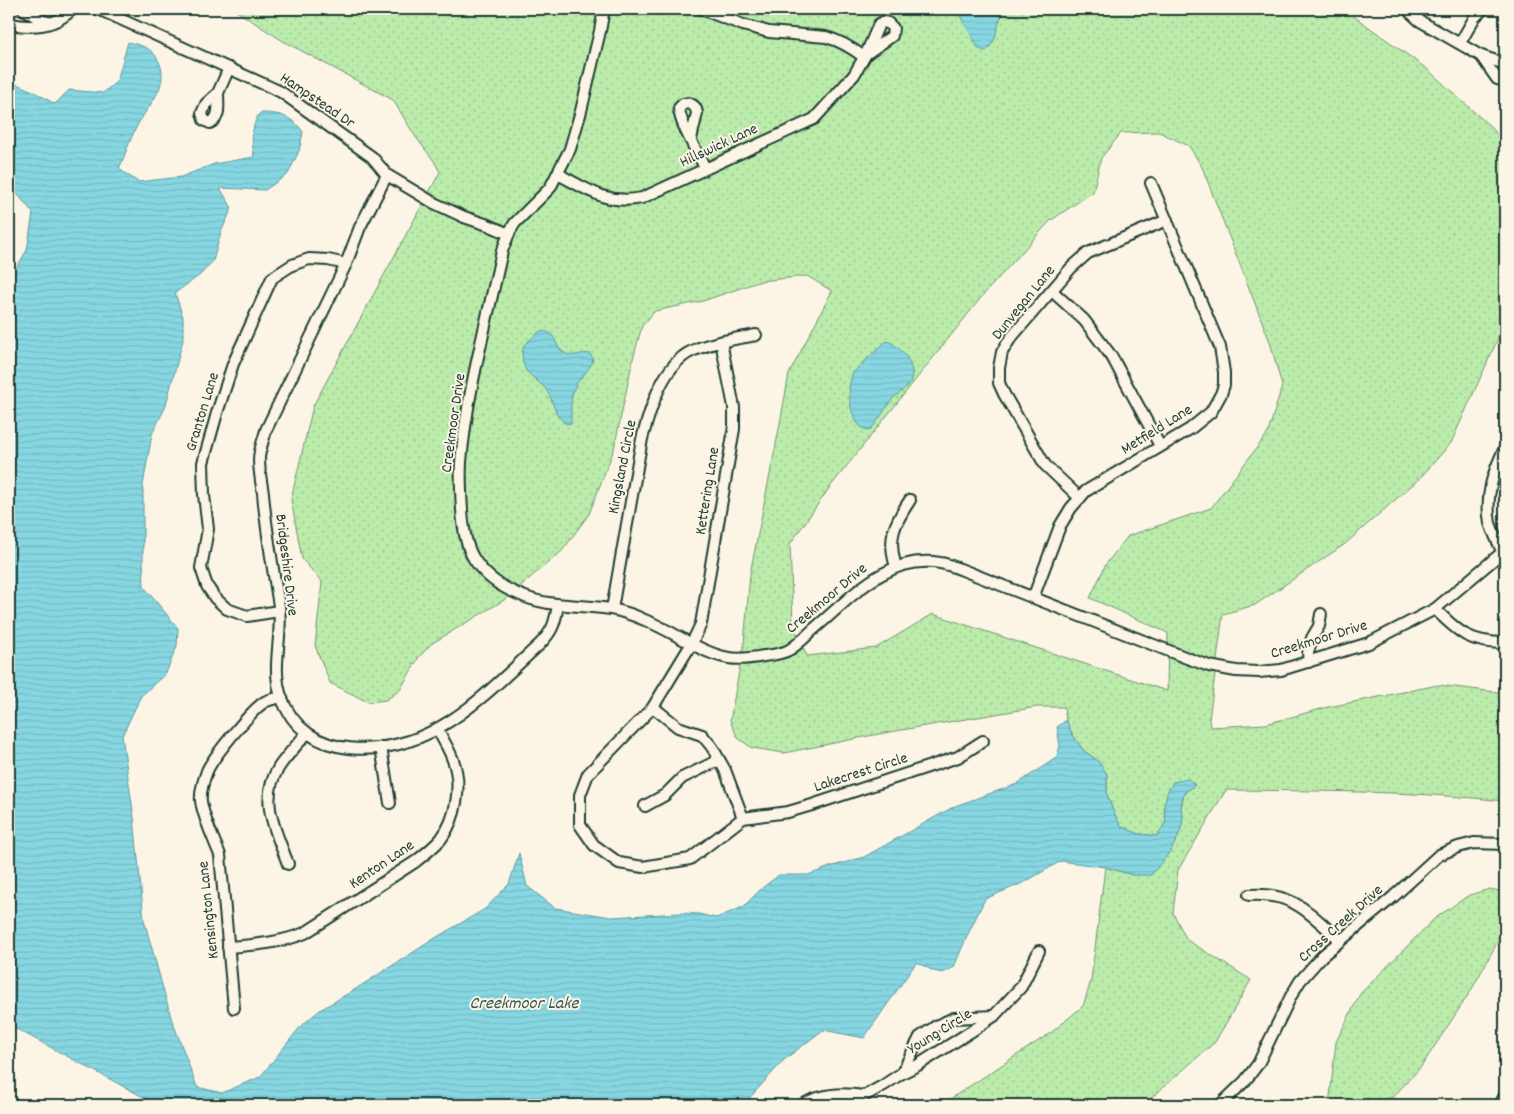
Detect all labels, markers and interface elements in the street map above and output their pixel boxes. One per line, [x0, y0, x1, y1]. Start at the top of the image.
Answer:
street label: Hampstead Dr [275, 67, 359, 135]
street label: Hillswick Lane [676, 118, 762, 174]
street label: Dunvegan Lane [987, 261, 1061, 345]
street label: Granton Lane [180, 370, 226, 454]
street label: Creekmoor Drive [436, 372, 472, 474]
street label: Metfield Lane [1117, 399, 1197, 461]
street label: Kingsland Circle [603, 418, 643, 516]
street label: Kettering Lane [690, 445, 726, 537]
street label: Bridgeshire Drive [268, 513, 304, 617]
street label: Creekmoor Drive [781, 558, 873, 640]
street label: Creekmoor Drive [1268, 614, 1370, 666]
street label: Lakecrest Circle [811, 747, 911, 799]
street label: Kenton Lane [345, 835, 419, 895]
street label: Kensington Lane [192, 860, 226, 960]
street label: Cross Creek Drive [1294, 880, 1388, 968]
water label: Creekmoor Lake [469, 992, 580, 1017]
street label: Young Circle [903, 1003, 977, 1061]

